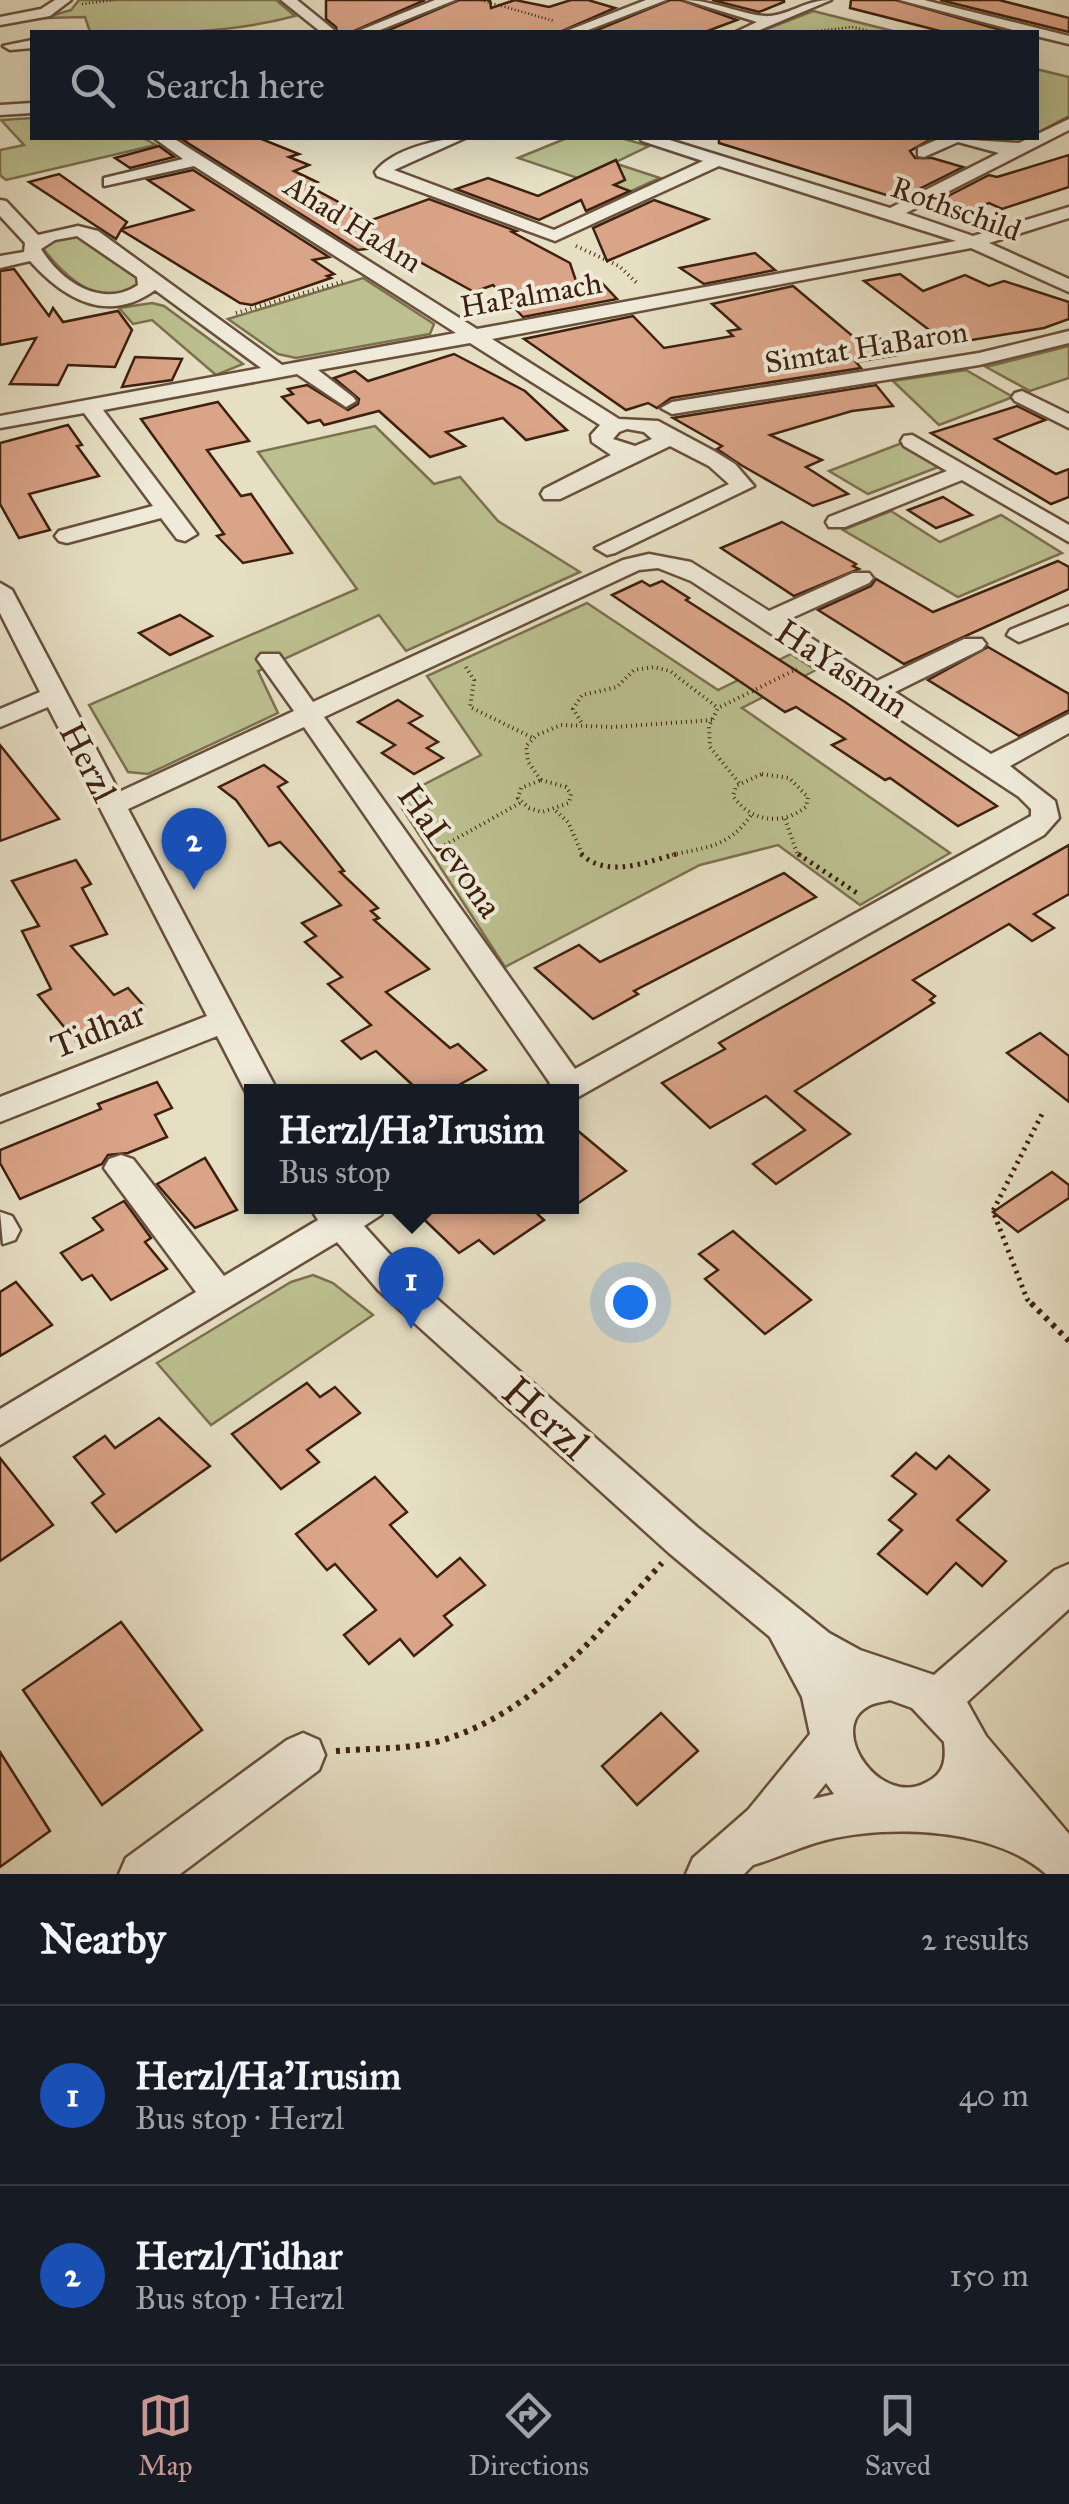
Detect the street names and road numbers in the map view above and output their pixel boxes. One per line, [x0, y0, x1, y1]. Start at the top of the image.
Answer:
street label: Ahad HaAm [276, 167, 428, 280]
street label: Rothschild [886, 169, 1026, 249]
street label: HaPalmach [457, 265, 605, 325]
street label: Simtat HaBaron [762, 313, 970, 381]
street label: HaYasmin [767, 610, 917, 728]
street label: Herzl [50, 715, 126, 809]
street label: HaLevona [388, 776, 512, 926]
street label: Tidhar [44, 991, 152, 1068]
street label: Herzl [491, 1365, 601, 1471]

